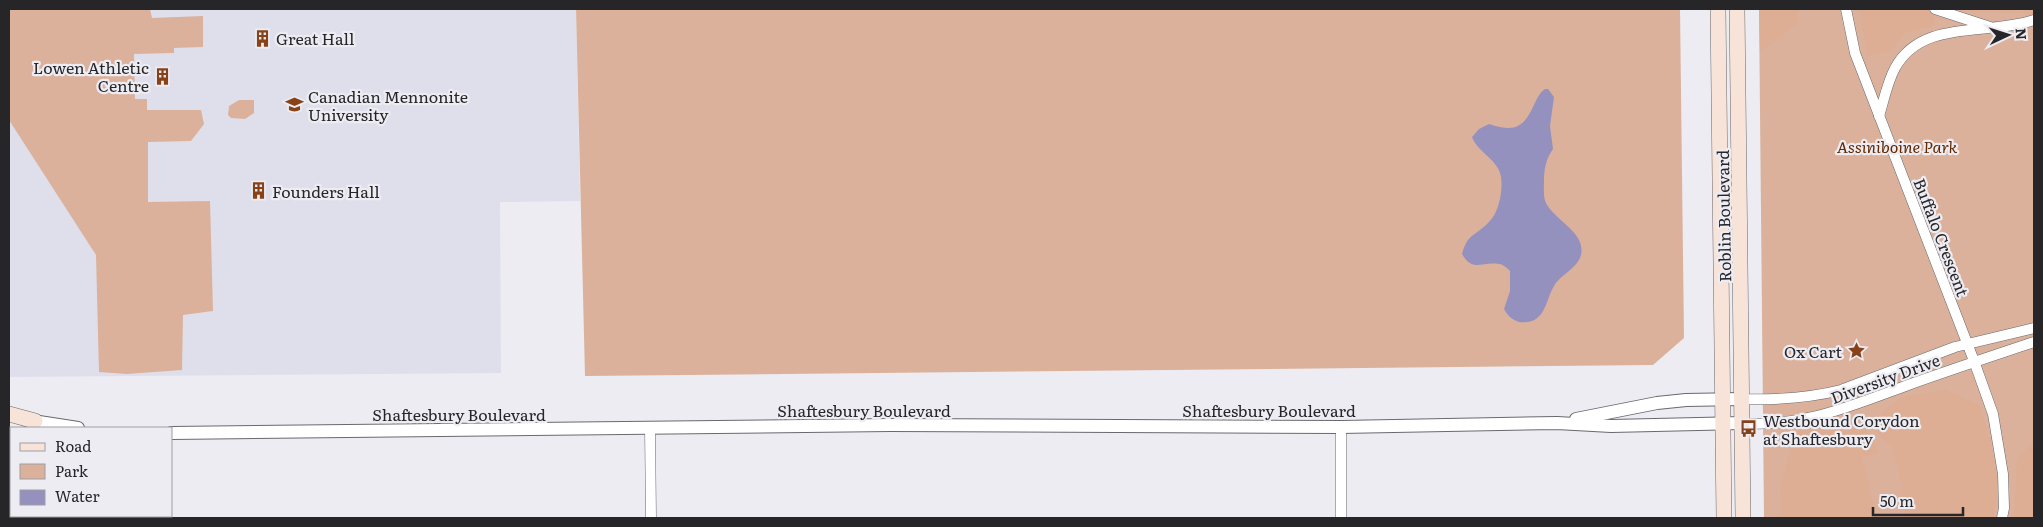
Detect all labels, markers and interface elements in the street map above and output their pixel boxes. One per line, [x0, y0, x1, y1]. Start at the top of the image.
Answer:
north arrow [1983, 10, 2033, 60]
place label: Great Hall [276, 26, 354, 50]
text: N [2012, 27, 2032, 41]
building icon: Great Hall [252, 28, 272, 48]
place label: Lowen Athletic Centre [33, 55, 149, 97]
building icon: Lowen Athletic Centre [153, 66, 173, 86]
place label: Canadian Mennonite University [308, 84, 468, 126]
school or university icon: Canadian Mennonite University [284, 95, 304, 115]
park label: Assiniboine Park [1837, 134, 1957, 158]
street label: Roblin Boulevard [1710, 150, 1736, 282]
street label: Buffalo Crescent [1908, 174, 1976, 300]
place label: Founders Hall [272, 179, 380, 203]
building icon: Founders Hall [248, 181, 268, 201]
place label: Ox Cart [1784, 339, 1843, 363]
place icon: Ox Cart [1846, 341, 1866, 361]
street label: Diversity Drive [1827, 347, 1943, 409]
street label: Shaftesbury Boulevard [777, 398, 951, 422]
street label: Shaftesbury Boulevard [1182, 398, 1356, 422]
street label: Shaftesbury Boulevard [372, 402, 546, 426]
place label: Westbound Corydon at Shaftesbury [1763, 408, 1920, 450]
bus stop icon: Westbound Corydon at Shaftesbury [1739, 419, 1759, 439]
legend [10, 427, 172, 517]
text: Road [55, 434, 91, 457]
text: Park [55, 459, 89, 482]
text: Water [55, 484, 100, 507]
scale bar [1873, 484, 1963, 516]
text: 50 m [1880, 489, 1914, 512]

